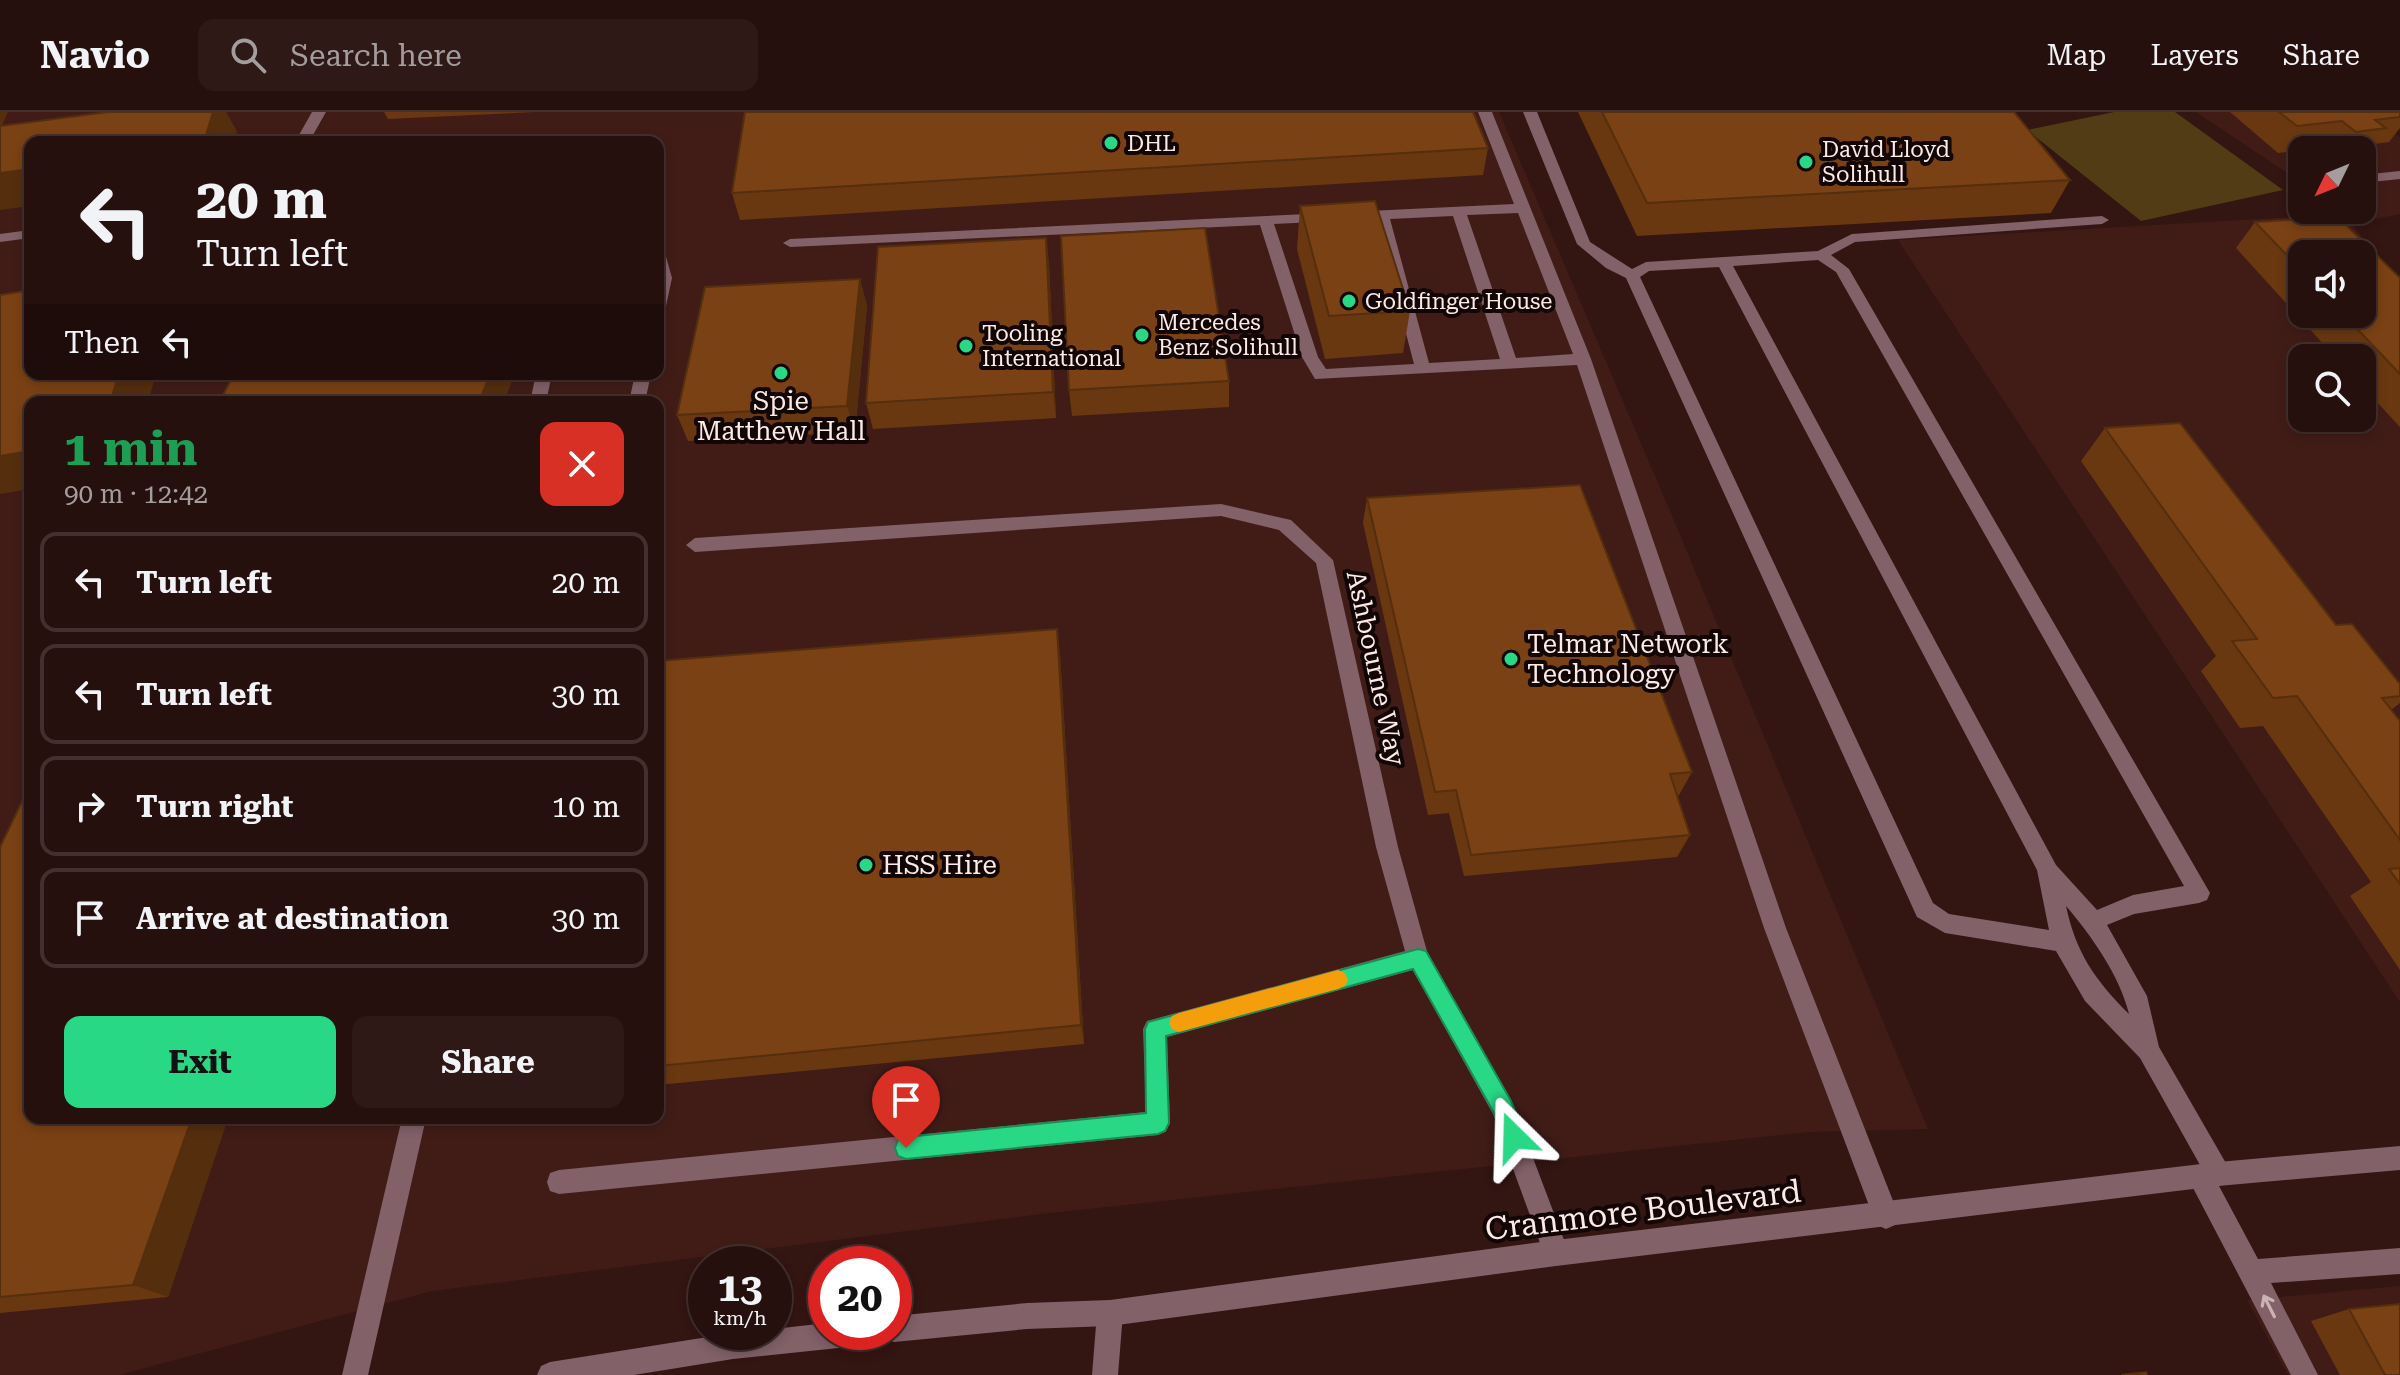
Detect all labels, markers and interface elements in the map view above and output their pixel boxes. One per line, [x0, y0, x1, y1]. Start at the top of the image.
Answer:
search box [198, 19, 758, 91]
text: Navio [40, 33, 150, 77]
icon: search [226, 33, 270, 77]
text: Search here [290, 38, 462, 73]
text: Map [2047, 39, 2106, 72]
text: Layers [2150, 39, 2239, 72]
text: Share [2283, 39, 2360, 72]
place label: DHL [1127, 131, 1176, 156]
marker: DHL [1102, 134, 1120, 152]
north arrow [2288, 136, 2376, 224]
map controls [2288, 136, 2376, 432]
place label: David Lloyd Solihull [1822, 137, 1950, 187]
marker: David Lloyd Solihull [1797, 153, 1815, 171]
text: 20 m [196, 166, 327, 232]
icon: left [64, 168, 168, 272]
text: Turn left [196, 233, 348, 275]
button: sound [2288, 240, 2376, 328]
place label: Goldfinger House [1365, 289, 1552, 314]
marker: Goldfinger House [1340, 292, 1358, 310]
place label: Mercedes Benz Solihull [1158, 310, 1298, 360]
icon: left [155, 320, 199, 364]
place label: Tooling International [982, 321, 1121, 371]
text: Then [64, 325, 139, 360]
marker: Mercedes Benz Solihull [1133, 326, 1151, 344]
marker: Tooling International [957, 337, 975, 355]
button: search [2288, 344, 2376, 432]
marker: Spie Matthew Hall [772, 364, 790, 382]
place label: Spie Matthew Hall [697, 386, 865, 446]
text: 1 min [64, 421, 197, 477]
button: close [540, 422, 624, 506]
text: 90 m · 12:42 [64, 479, 208, 509]
icon: left [68, 560, 112, 604]
text: Turn left [136, 565, 272, 600]
text: 20 m [551, 565, 620, 600]
street label: Ashbourne Way [1341, 568, 1411, 769]
place label: Telmar Network Technology [1527, 629, 1729, 689]
marker: Telmar Network Technology [1502, 650, 1520, 668]
icon: left [68, 672, 112, 716]
text: Turn left [136, 677, 272, 712]
text: 30 m [551, 677, 620, 712]
icon: right [68, 784, 112, 828]
text: Turn right [136, 789, 293, 824]
text: 10 m [551, 789, 620, 824]
place label: HSS Hire [882, 850, 997, 880]
marker: HSS Hire [857, 856, 875, 874]
icon: arrive [68, 896, 112, 940]
text: Arrive at destination [136, 901, 449, 936]
text: 30 m [551, 901, 620, 936]
button: Exit [64, 1016, 336, 1108]
button: Share [352, 1016, 624, 1108]
pin [872, 1066, 940, 1148]
icon: arrive [884, 1078, 928, 1122]
position arrow [1472, 1095, 1556, 1179]
street label: Cranmore Boulevard [1483, 1172, 1803, 1248]
speed limit sign: 20 [808, 1246, 912, 1350]
text: 13 [718, 1264, 762, 1311]
one-way arrow [2260, 1294, 2276, 1318]
text: km/h [713, 1306, 767, 1330]

